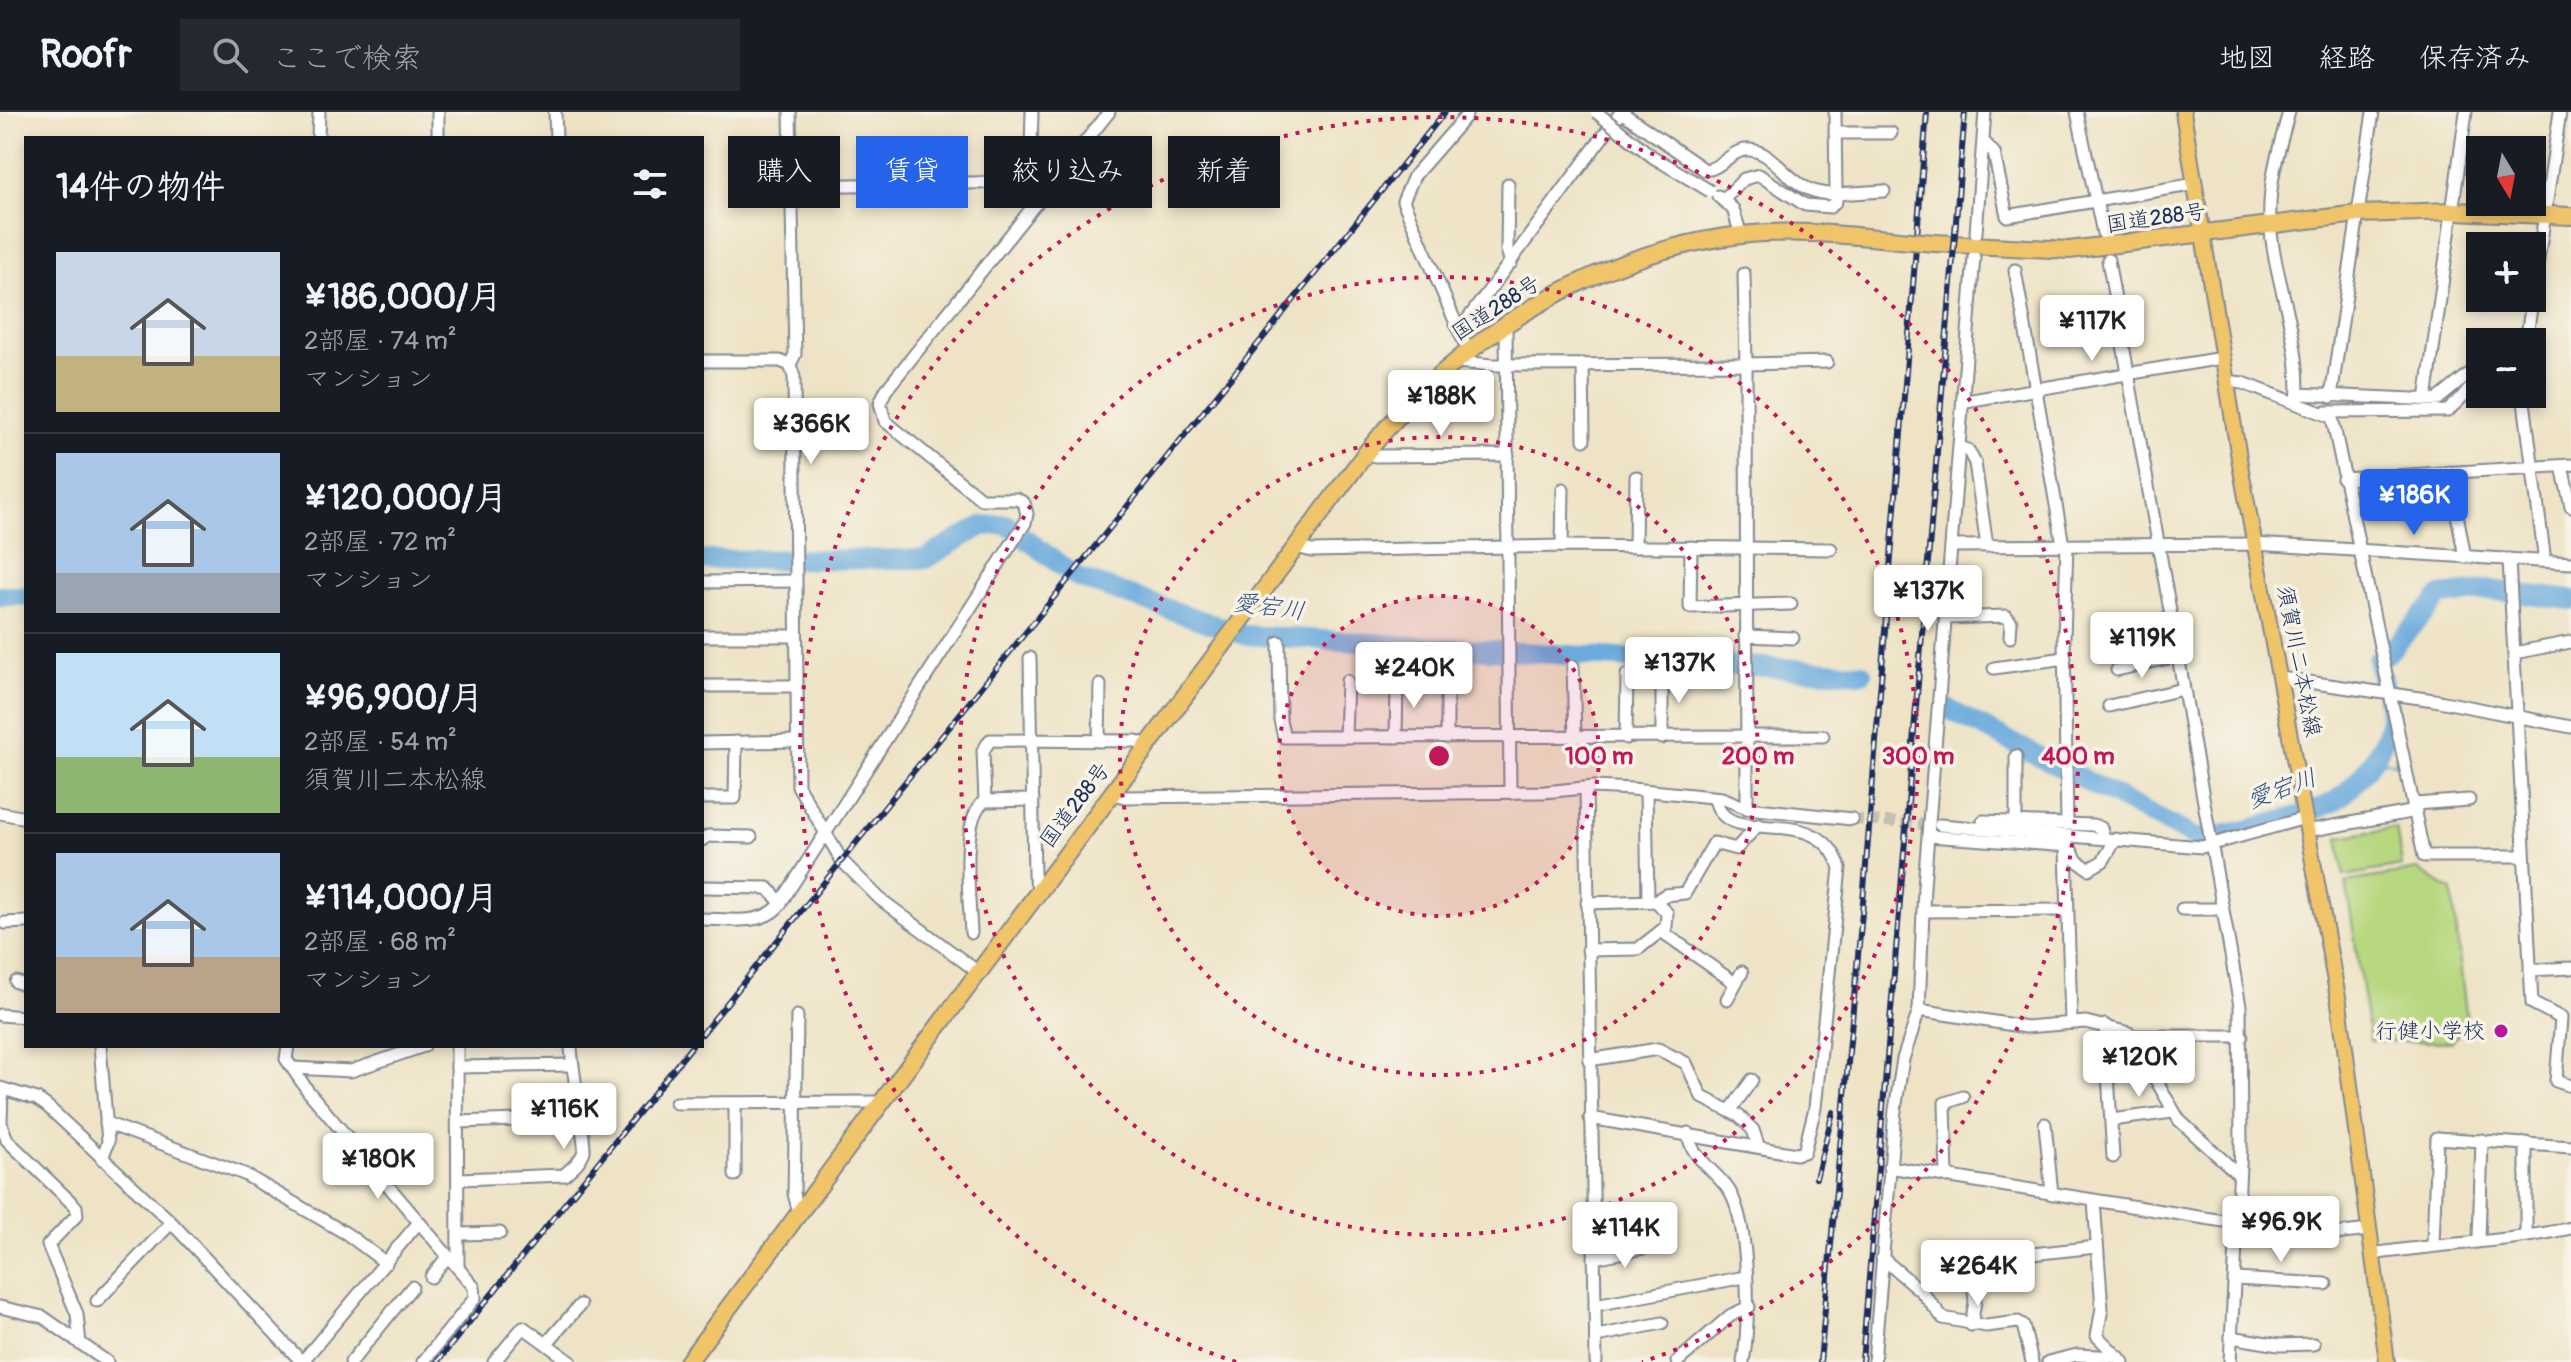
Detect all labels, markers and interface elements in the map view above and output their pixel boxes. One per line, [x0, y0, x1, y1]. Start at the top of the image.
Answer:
search box [180, 19, 740, 91]
text: Roofr [40, 31, 132, 79]
icon: search [208, 33, 252, 77]
text: ここで検索 [272, 40, 422, 77]
text: 地図 [2219, 41, 2275, 76]
text: 経路 [2319, 41, 2375, 76]
text: 保存済み [2419, 41, 2531, 76]
chip: 購入 [728, 136, 840, 208]
chip: 賃貸 [856, 136, 968, 208]
chip: 絞り込み [984, 136, 1152, 208]
chip: 新着 [1168, 136, 1280, 208]
north arrow [2466, 136, 2546, 216]
map controls [2466, 136, 2546, 408]
icon: filters [628, 162, 672, 206]
text: 14件の物件 [56, 166, 225, 209]
street label: 国道288号 [2104, 197, 2208, 239]
button: + [2466, 232, 2546, 312]
street label: 国道288号 [1446, 269, 1546, 347]
text: ¥186,000/月 [304, 276, 502, 319]
icon: home [120, 284, 216, 380]
pin: ¥117K [2036, 295, 2148, 363]
text: ¥117K [2058, 305, 2126, 337]
text: 2部屋 · 74 m² [304, 325, 457, 357]
button: − [2466, 328, 2546, 408]
text: マンション [304, 363, 433, 395]
pin: ¥188K [1385, 370, 1497, 438]
text: ¥188K [1406, 380, 1476, 412]
pin: ¥366K [755, 398, 867, 466]
text: ¥366K [772, 408, 850, 440]
pin: ¥186K [2358, 469, 2470, 537]
text: ¥120,000/月 [304, 477, 508, 520]
text: ¥186K [2378, 479, 2450, 511]
icon: home [120, 485, 216, 581]
text: 2部屋 · 72 m² [304, 526, 456, 558]
text: マンション [304, 564, 433, 596]
pin: ¥137K [1872, 565, 1984, 633]
text: ¥137K [1892, 575, 1964, 607]
street label: 須賀川二本松線 [2271, 583, 2327, 739]
water label: 愛宕川 [1231, 588, 1307, 626]
pin: ¥119K [2086, 612, 2198, 680]
text: ¥119K [2108, 622, 2176, 654]
pin: ¥137K [1623, 637, 1735, 705]
pin: ¥240K [1358, 642, 1470, 710]
text: ¥137K [1643, 647, 1715, 679]
text: ¥240K [1373, 652, 1455, 684]
text: ¥96,900/月 [304, 677, 484, 720]
icon: home [120, 685, 216, 781]
text: 2部屋 · 54 m² [304, 726, 457, 758]
centre of rings [1425, 742, 1453, 770]
text: 100 m [1565, 742, 1633, 771]
text: 200 m [1722, 742, 1794, 771]
text: 300 m [1882, 742, 1954, 771]
text: 400 m [2041, 742, 2115, 771]
street label: 国道288号 [1034, 756, 1116, 854]
water label: 愛宕川 [2243, 763, 2321, 815]
text: 須賀川二本松線 [304, 764, 486, 796]
text: ¥114,000/月 [304, 877, 498, 920]
icon: home [120, 885, 216, 981]
text: 2部屋 · 68 m² [304, 926, 456, 958]
text: マンション [304, 964, 433, 996]
place label: 行健小学校 [2375, 1017, 2485, 1045]
marker: 行健小学校 [2492, 1022, 2510, 1040]
pin: ¥120K [2083, 1031, 2195, 1099]
text: ¥120K [2101, 1041, 2177, 1073]
pin: ¥116K [508, 1083, 620, 1151]
text: ¥116K [529, 1093, 599, 1125]
pin: ¥180K [322, 1133, 434, 1201]
text: ¥180K [341, 1143, 415, 1175]
pin: ¥96.9K [2216, 1196, 2346, 1264]
pin: ¥114K [1569, 1202, 1681, 1270]
text: ¥96.9K [2240, 1206, 2322, 1238]
text: ¥114K [1590, 1212, 1660, 1244]
pin: ¥264K [1922, 1240, 2034, 1308]
text: ¥264K [1939, 1250, 2017, 1282]

